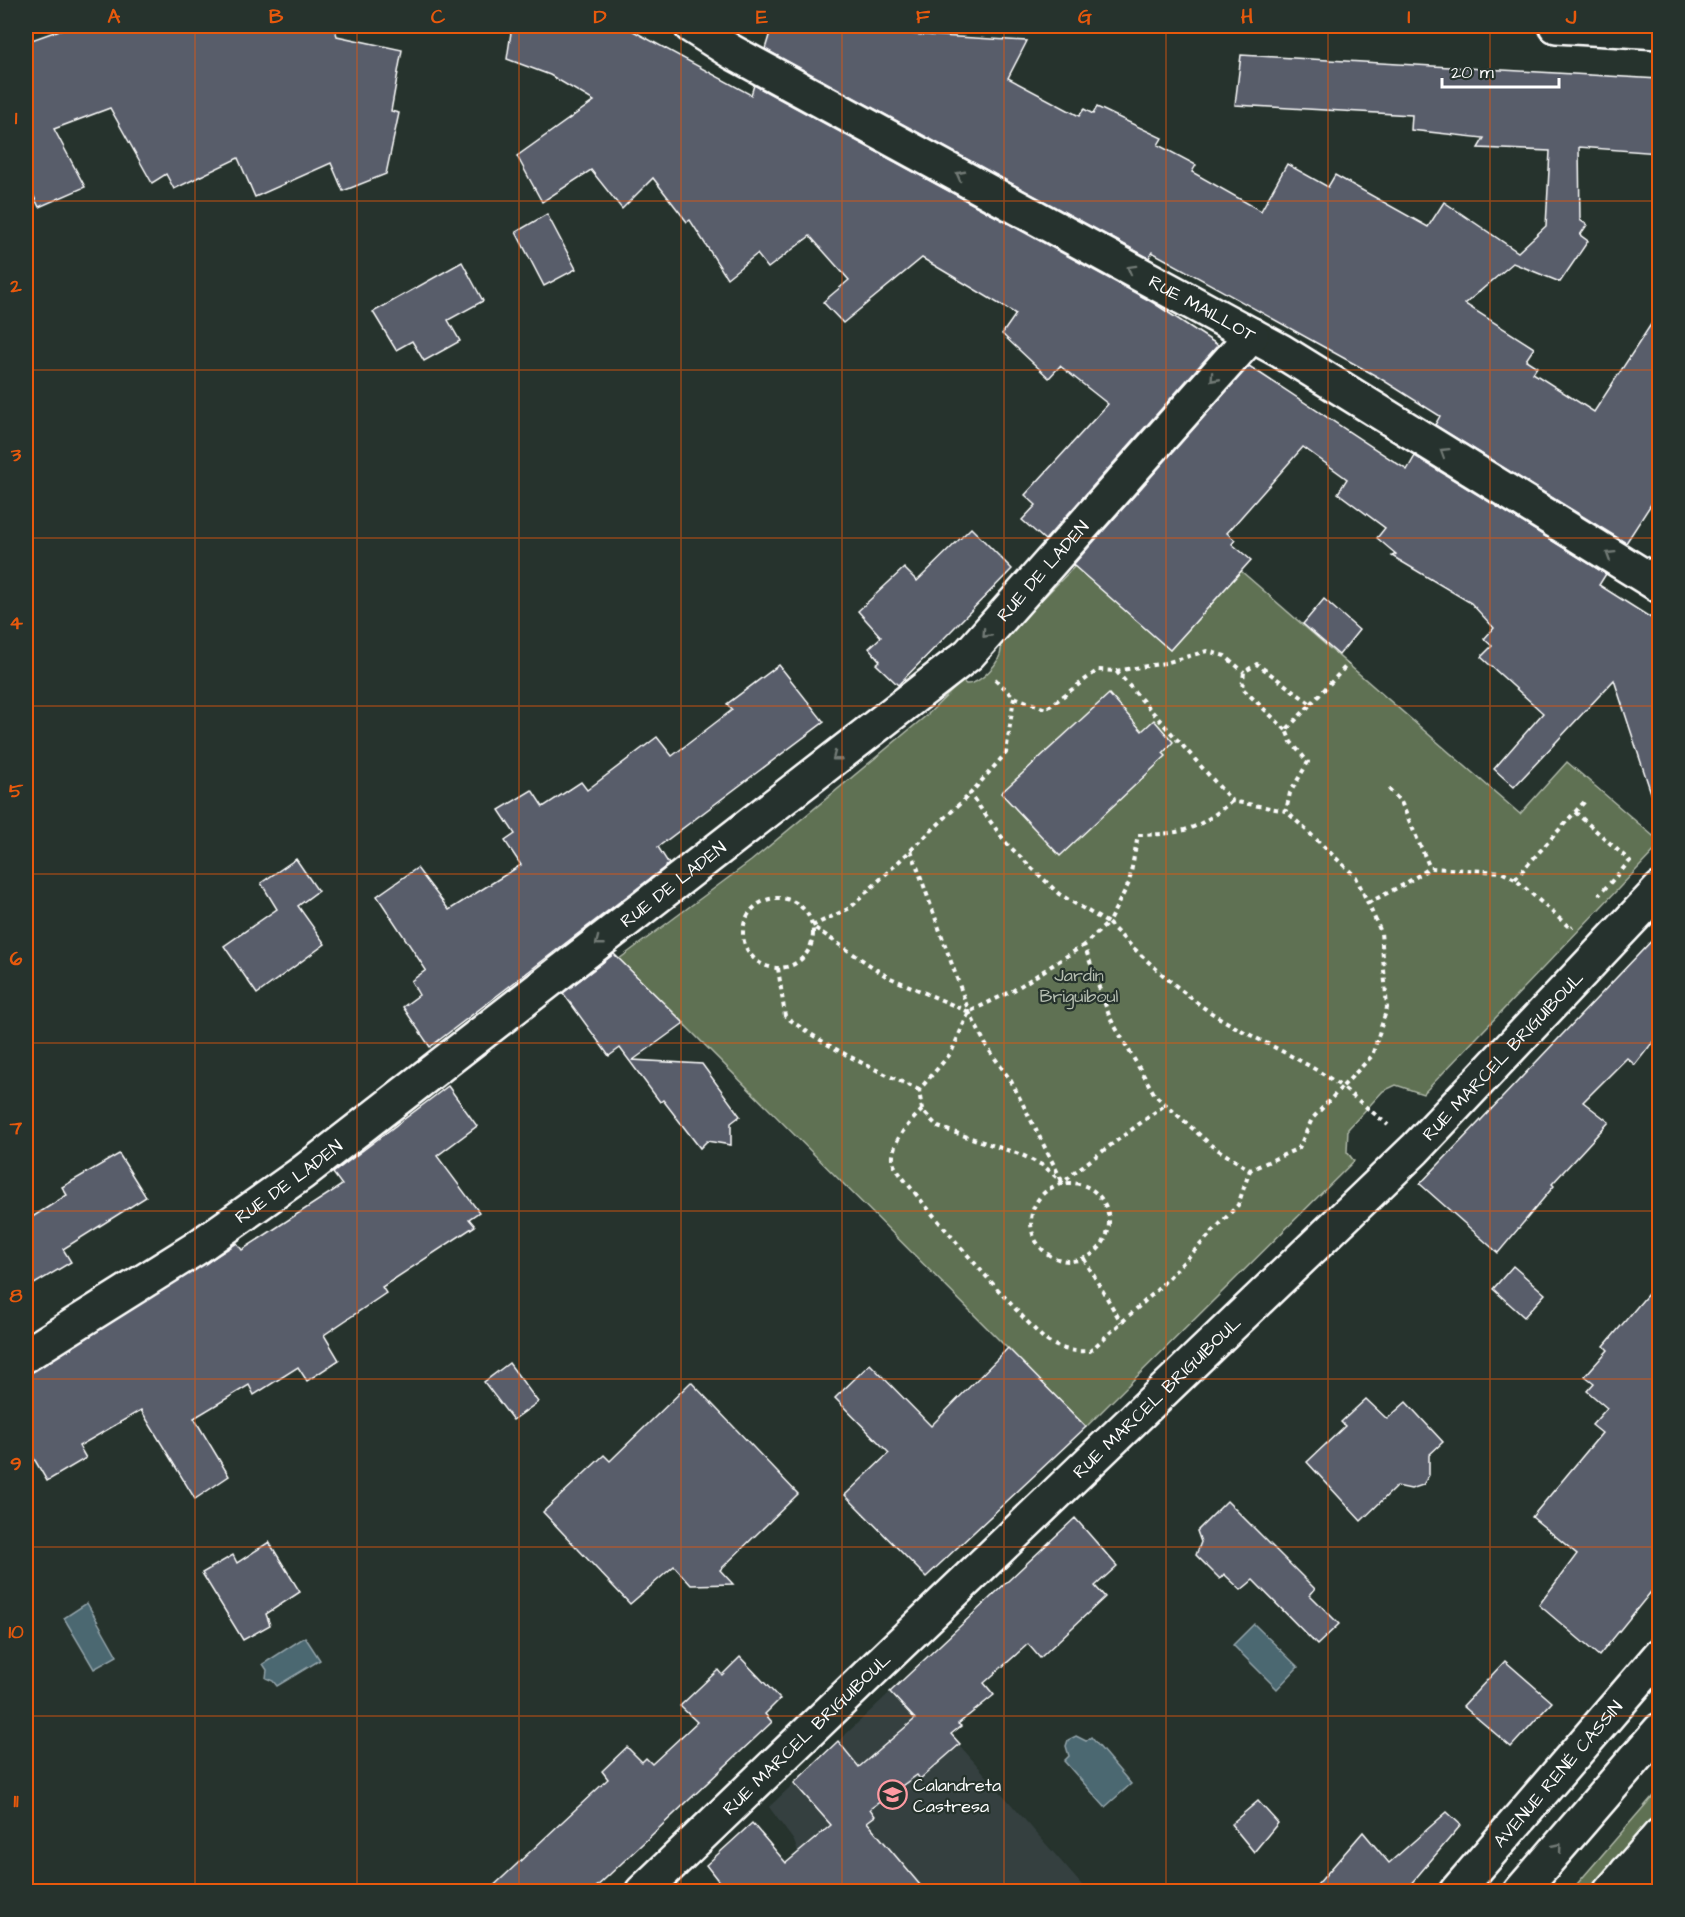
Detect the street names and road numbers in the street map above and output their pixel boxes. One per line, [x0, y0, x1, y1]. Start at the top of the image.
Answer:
street label: RUE MAILLOT [1144, 269, 1261, 348]
street label: RUE DE LADEN [991, 515, 1095, 627]
street label: RUE DE LADEN [615, 835, 731, 933]
street label: RUE MARCEL BRIGUIBOUL [1417, 965, 1589, 1146]
street label: RUE DE LADEN [230, 1133, 348, 1229]
street label: RUE MARCEL BRIGUIBOUL [1067, 1310, 1247, 1484]
street label: RUE MARCEL BRIGUIBOUL [717, 1647, 896, 1821]
street label: AVENUE RENÉ CASSIN [1487, 1695, 1628, 1853]

